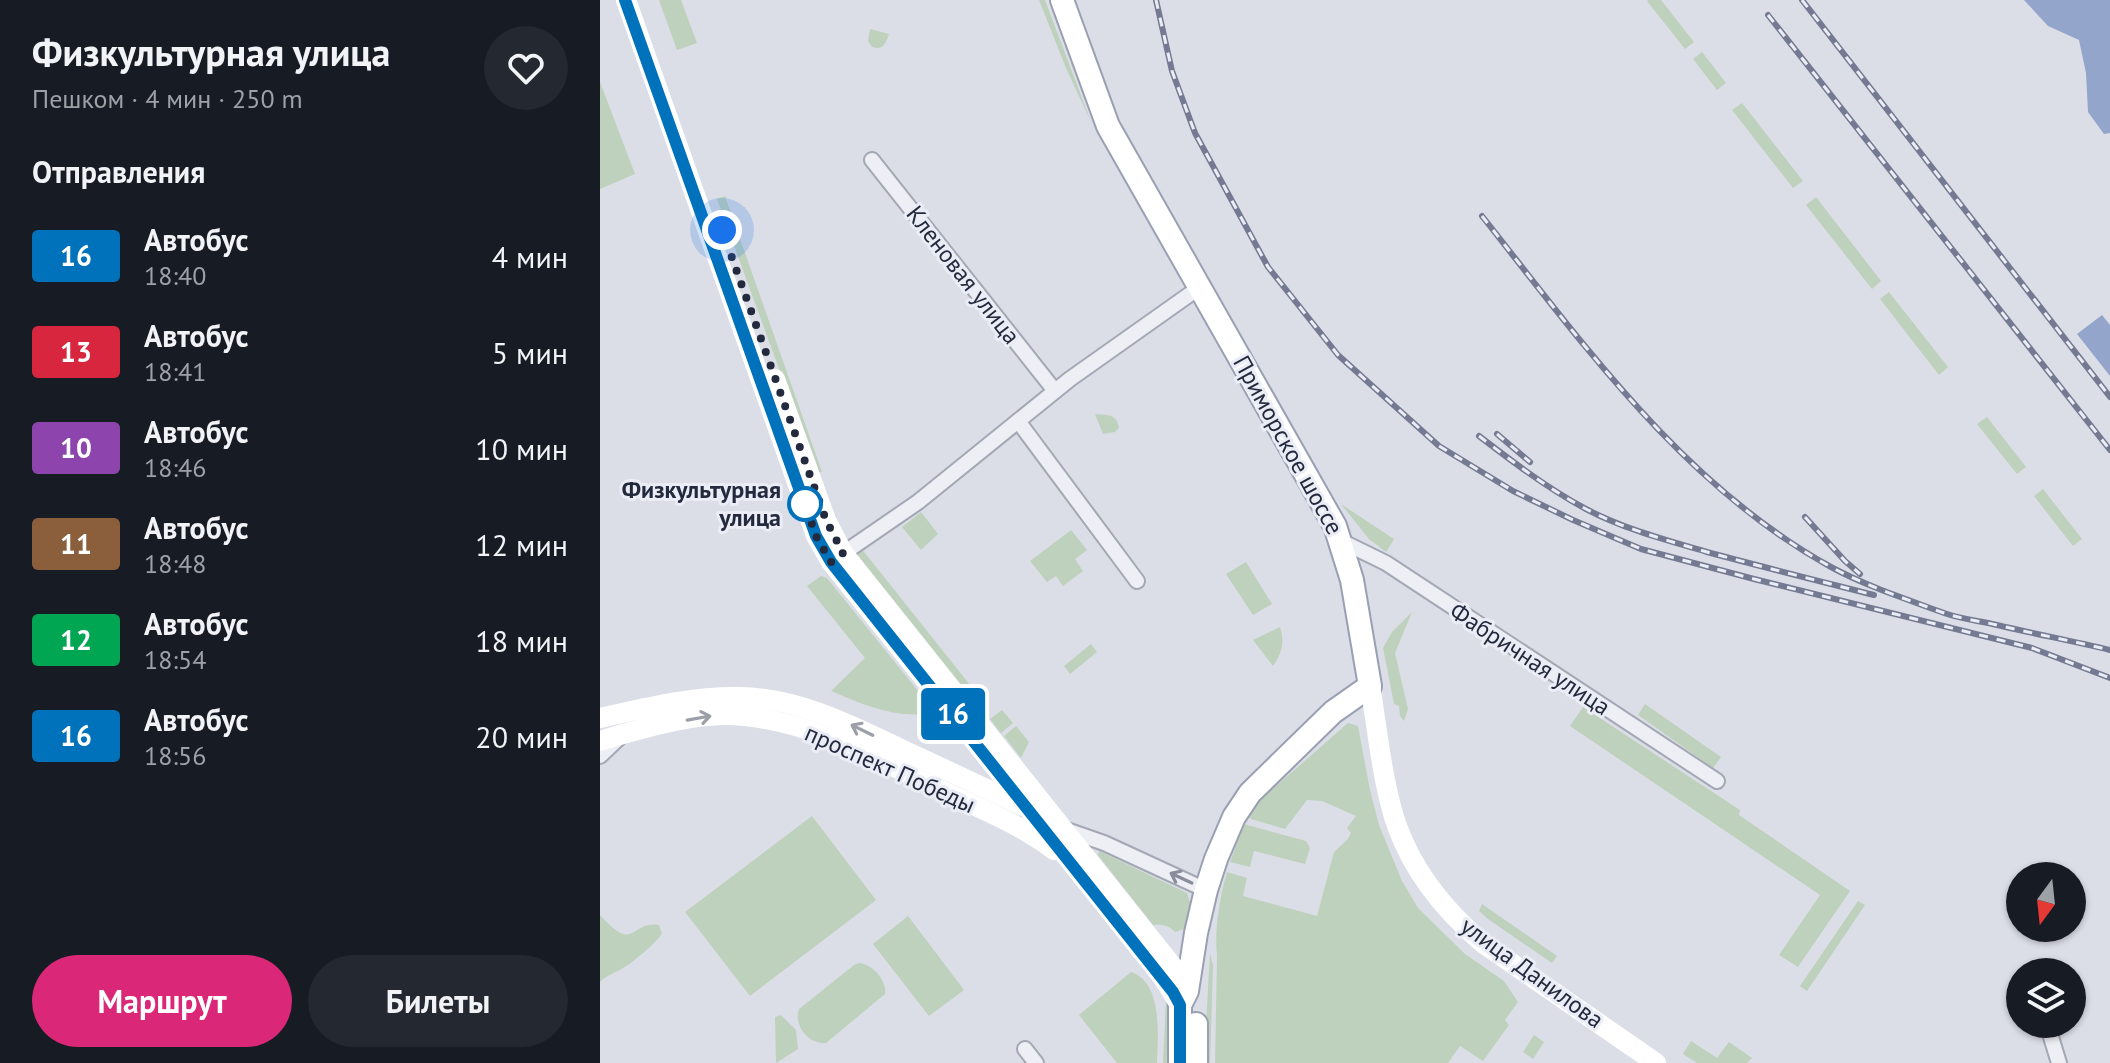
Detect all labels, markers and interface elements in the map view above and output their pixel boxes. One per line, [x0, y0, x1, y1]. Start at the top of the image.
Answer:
button: heart [484, 26, 568, 110]
text: Физкультурная улица [32, 27, 390, 76]
text: Пешком · 4 мин · 250 m [32, 82, 303, 115]
text: Отправления [32, 152, 205, 191]
street label: Кленовая улица [900, 199, 1027, 350]
your location [702, 210, 742, 250]
text: Автобус [144, 220, 249, 259]
text: 16 [60, 237, 92, 274]
text: 4 мин [492, 237, 568, 276]
text: 18:40 [144, 259, 206, 292]
text: Автобус [144, 316, 249, 355]
text: 13 [60, 333, 92, 370]
text: 5 мин [492, 333, 568, 372]
street label: Приморское шоссе [1226, 350, 1350, 540]
text: 18:41 [144, 355, 206, 388]
text: Автобус [144, 412, 249, 451]
text: 10 [60, 429, 92, 466]
text: 10 мин [475, 429, 568, 468]
text: 18:46 [144, 451, 206, 484]
place label: Физкультурная улица [622, 474, 781, 533]
marker: Физкультурная улица [788, 487, 822, 521]
text: Автобус [144, 508, 249, 547]
text: 11 [60, 525, 92, 562]
text: 12 мин [475, 525, 568, 564]
text: 18:48 [144, 547, 206, 580]
street label: Фабричная улица [1444, 595, 1616, 722]
text: Автобус [144, 604, 249, 643]
text: 12 [60, 621, 92, 658]
text: 18 мин [475, 621, 568, 660]
text: 18:54 [144, 643, 206, 676]
line badge: 16 [917, 688, 989, 740]
text: 16 [937, 695, 969, 732]
text: Автобус [144, 700, 249, 739]
one-way arrow [685, 710, 711, 725]
text: 16 [60, 717, 92, 754]
text: 20 мин [475, 717, 568, 756]
street label: проспект Победы [800, 717, 980, 820]
one-way arrow [851, 722, 875, 737]
text: 18:56 [144, 739, 206, 772]
north arrow [2006, 862, 2086, 942]
map controls [2006, 862, 2086, 1038]
one-way arrow [1169, 870, 1193, 885]
street label: улица Данилова [1455, 910, 1610, 1035]
button: Маршрут [32, 955, 292, 1047]
button: Билеты [308, 955, 568, 1047]
button: layers [2006, 958, 2086, 1038]

